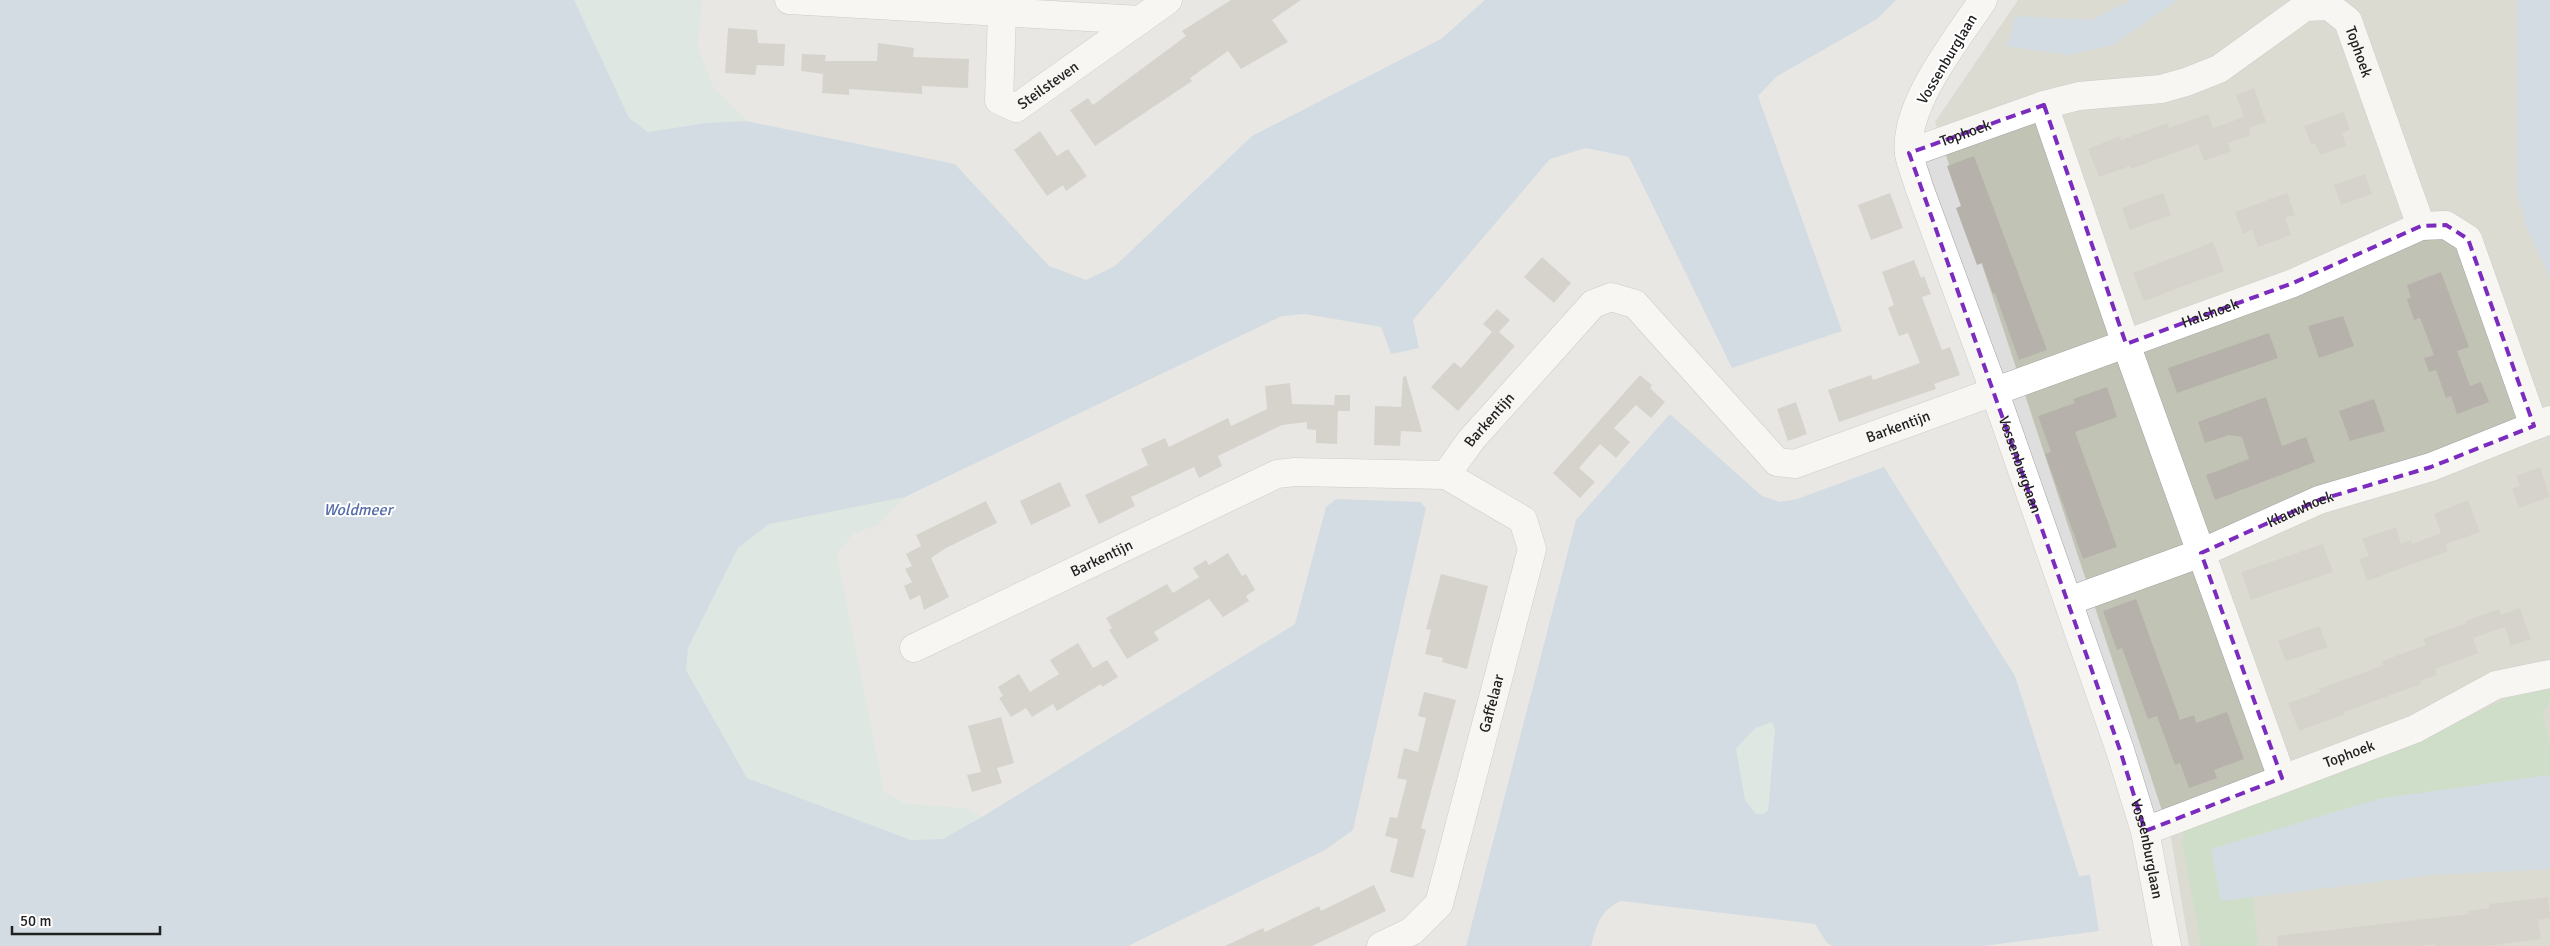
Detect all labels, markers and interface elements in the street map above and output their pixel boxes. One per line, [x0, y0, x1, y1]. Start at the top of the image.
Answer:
street label: Vossenburglaan [1913, 11, 1981, 107]
street label: Tophoek [2342, 24, 2376, 80]
street label: Steilsteven [1014, 57, 1082, 113]
street label: Tophoek [1938, 115, 1994, 150]
street label: Halshoek [2179, 294, 2242, 332]
street label: Barkentijn [1460, 389, 1518, 450]
street label: Barkentijn [1864, 407, 1933, 446]
street label: Vossenburglaan [1995, 414, 2045, 516]
street label: Klauwhoek [2264, 487, 2336, 531]
water label: Woldmeer [323, 500, 395, 520]
street label: Barkentijn [1067, 536, 1136, 581]
street label: Gaffelaar [1475, 672, 1508, 734]
street label: Tophoek [2321, 736, 2377, 772]
street label: Vossenburglaan [2127, 797, 2167, 900]
scale bar [12, 904, 160, 936]
text: 50 m [20, 912, 51, 930]

